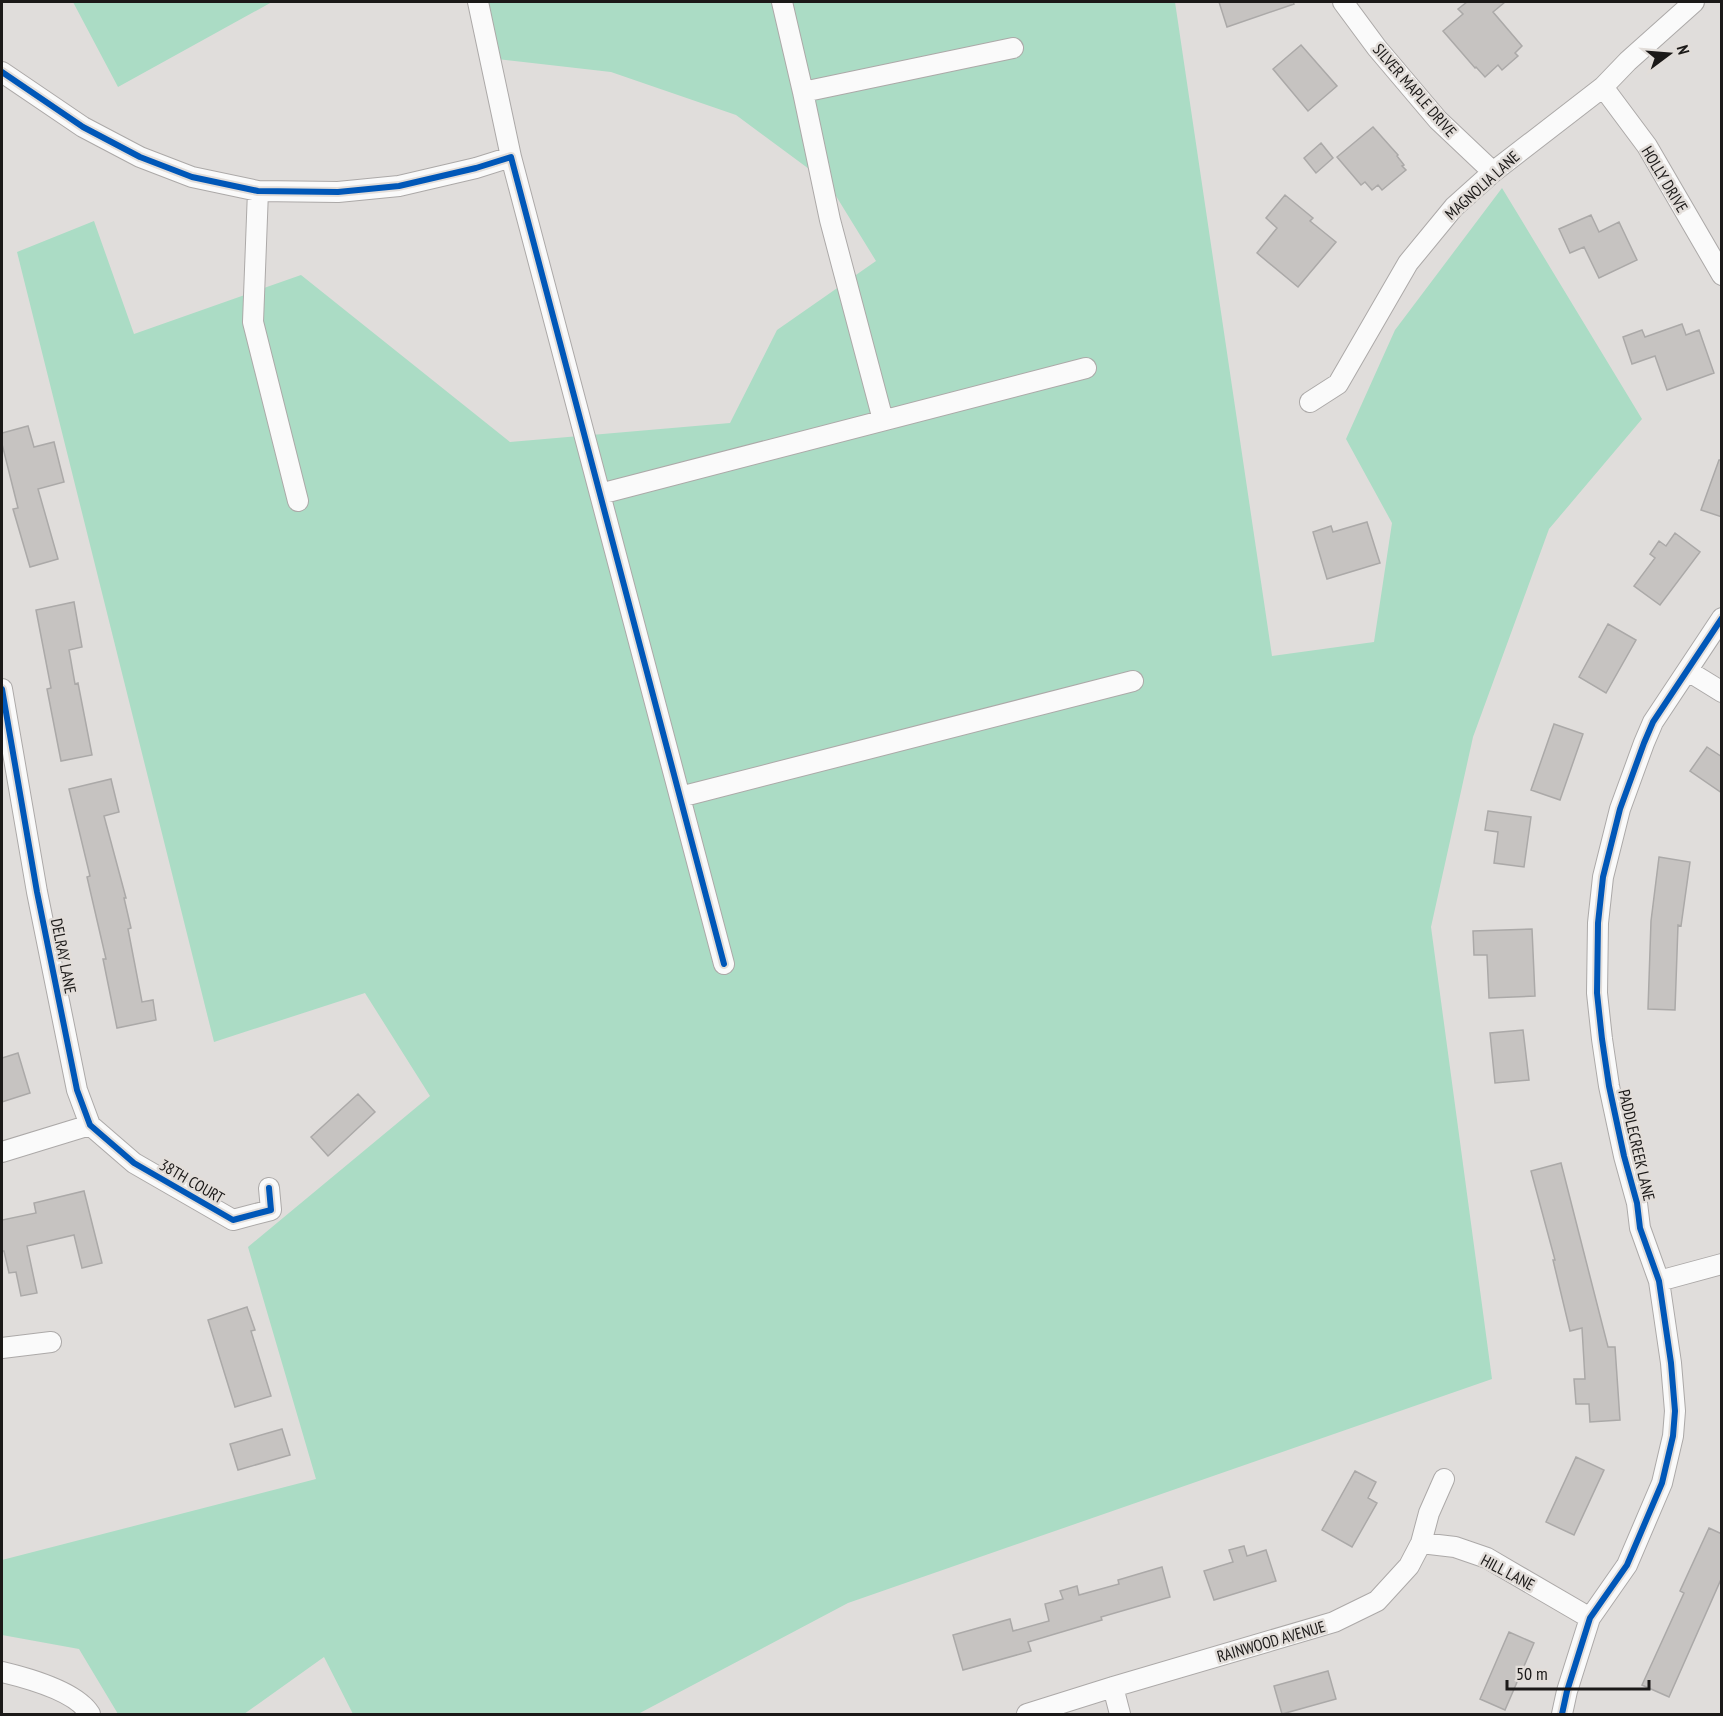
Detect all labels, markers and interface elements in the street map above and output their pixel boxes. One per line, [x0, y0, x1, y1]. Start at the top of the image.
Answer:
north arrow [1639, 24, 1699, 84]
street label: SILVER MAPLE DRIVE [1369, 39, 1461, 141]
text: N [1673, 43, 1694, 57]
street label: HOLLY DRIVE [1637, 142, 1693, 216]
street label: MAGNOLIA LANE [1441, 146, 1523, 224]
street label: DELRAY LANE [47, 917, 81, 995]
street label: PADDLECREEK LANE [1614, 1087, 1660, 1203]
street label: 38TH COURT [156, 1154, 228, 1208]
street label: HILL LANE [1478, 1550, 1539, 1595]
street label: RAINWOOD AVENUE [1215, 1616, 1328, 1666]
scale bar [1507, 1653, 1650, 1691]
text: 50 m [1516, 1662, 1548, 1685]

